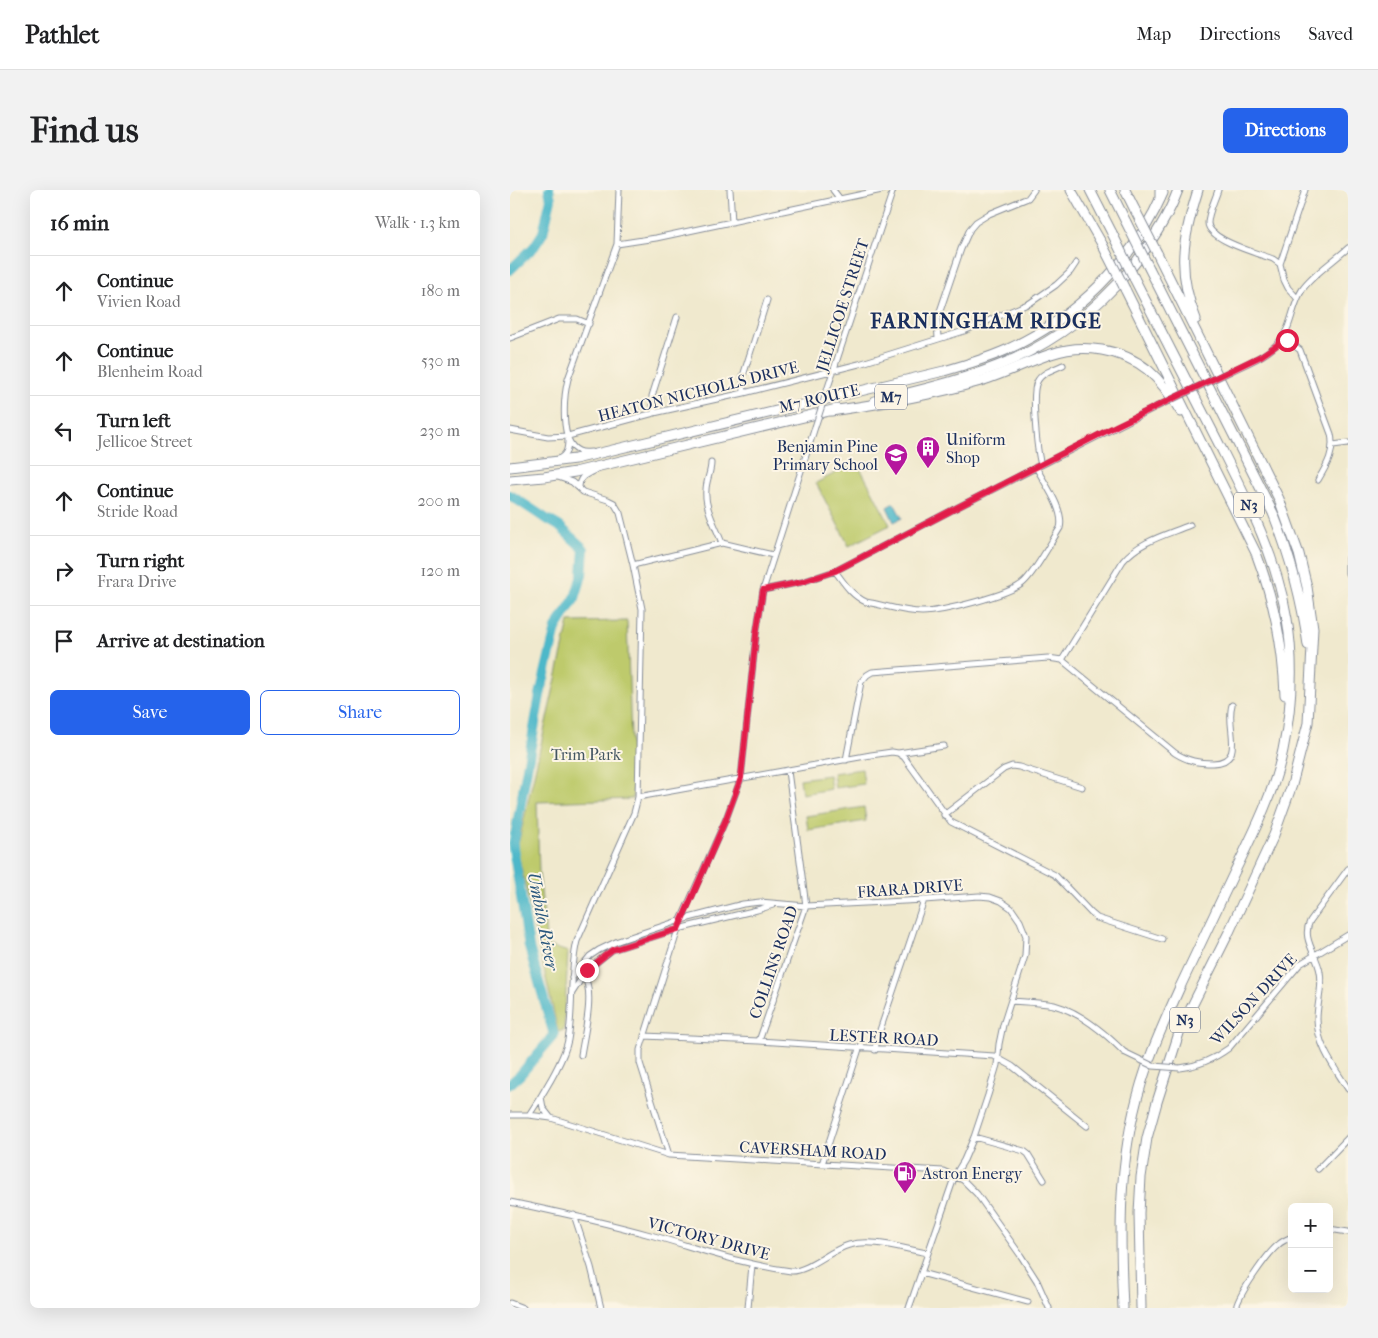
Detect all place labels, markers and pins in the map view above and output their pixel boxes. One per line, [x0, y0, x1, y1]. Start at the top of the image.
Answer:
place label: Uniform Shop [946, 430, 1006, 467]
building icon: Uniform Shop [915, 435, 941, 469]
place label: Benjamin Pine Primary School [773, 437, 879, 474]
school or university icon: Benjamin Pine Primary School [883, 442, 909, 476]
fuel station icon: Astron Energy [892, 1160, 918, 1194]
place label: Astron Energy [921, 1164, 1023, 1183]

